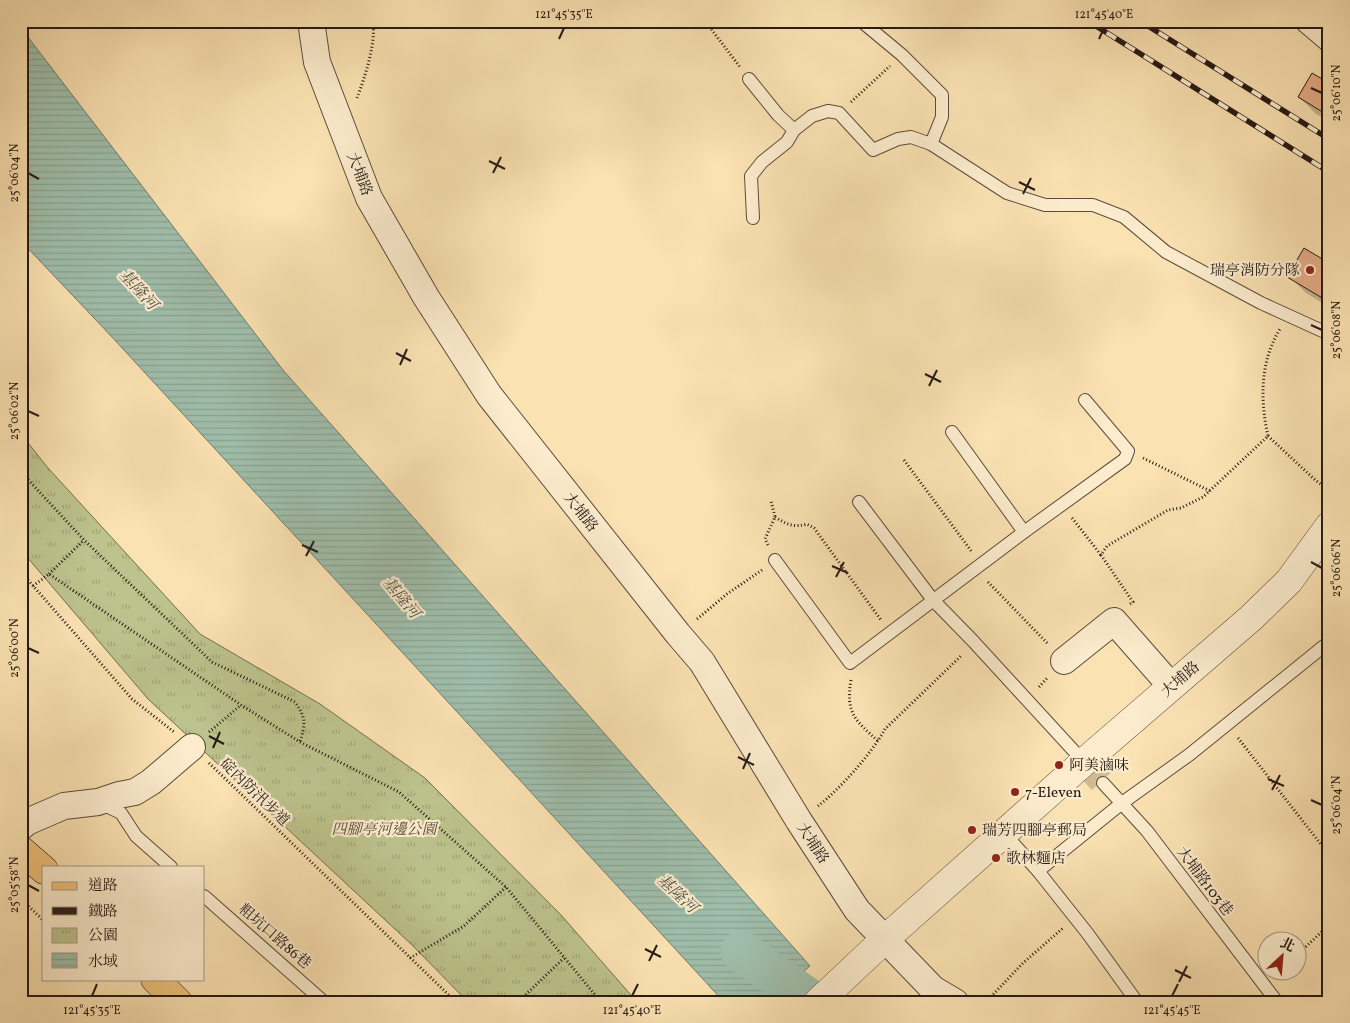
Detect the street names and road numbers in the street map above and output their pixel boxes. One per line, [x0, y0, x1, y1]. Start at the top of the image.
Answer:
street label: 大埔路 [341, 150, 376, 199]
street label: 大埔路 [558, 489, 602, 537]
street label: 大埔路 [1157, 657, 1205, 703]
street label: 碇內防汛步道 [214, 754, 294, 832]
street label: 大埔路 [791, 819, 833, 868]
street label: 大埔路103巷 [1171, 843, 1237, 921]
street label: 粗坑口路86巷 [233, 900, 315, 975]

